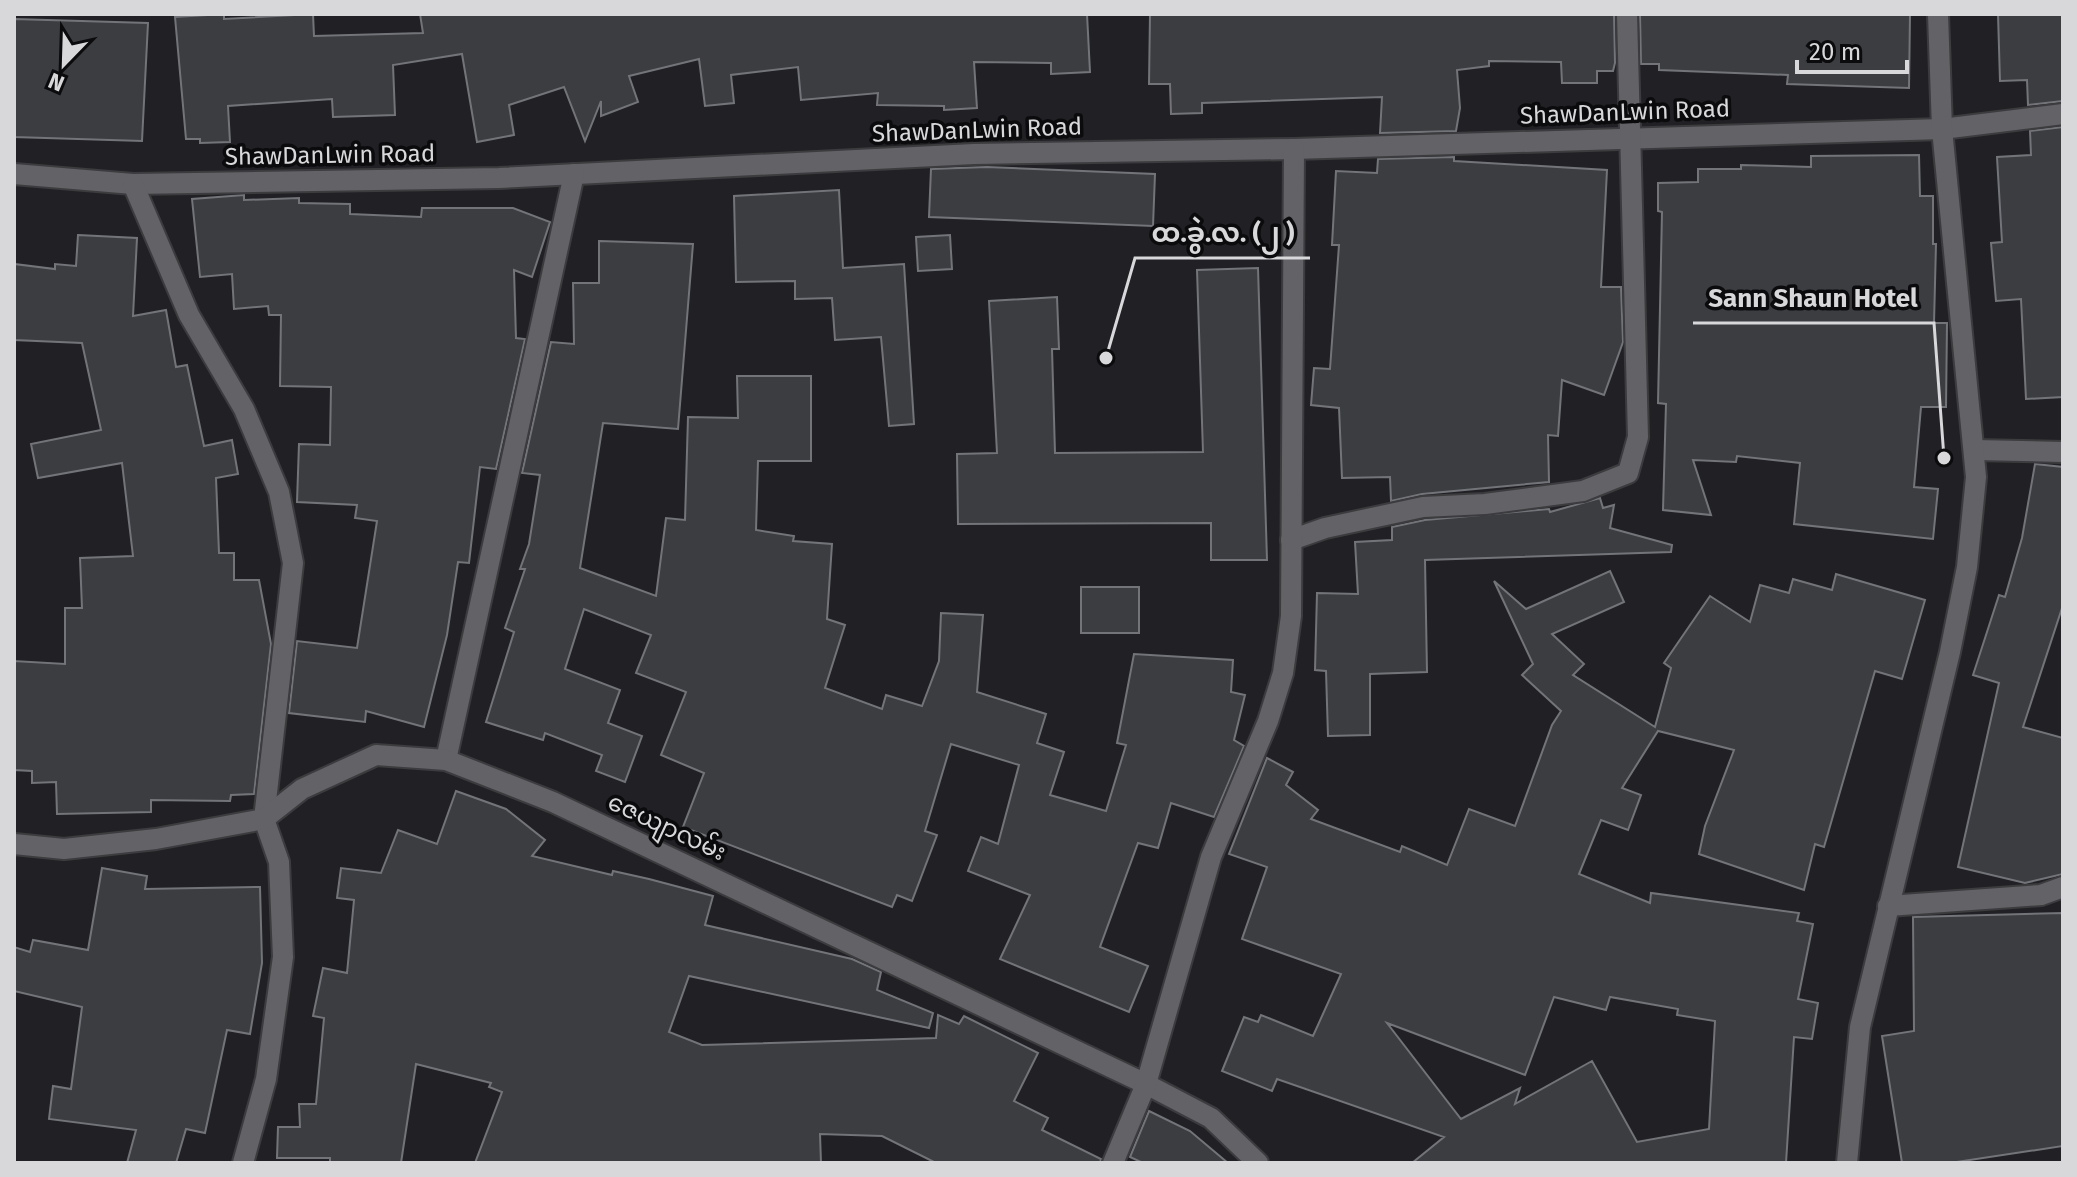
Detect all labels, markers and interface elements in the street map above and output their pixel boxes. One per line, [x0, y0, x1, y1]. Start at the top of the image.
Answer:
north arrow [24, 24, 104, 104]
scale bar [1797, 24, 1907, 74]
text: 20 m [1809, 38, 1861, 66]
text: N [44, 67, 68, 97]
street label: ShawDanLwin Road [1519, 94, 1731, 130]
street label: ShawDanLwin Road [871, 112, 1083, 148]
street label: ShawDanLwin Road [225, 139, 435, 171]
callout: ထ.ခွဲ.လ. (၂ ) [1135, 208, 1310, 258]
text: ထ.ခွဲ.လ. (၂ ) [1152, 216, 1294, 255]
callout: Sann Shaun Hotel [1693, 273, 1934, 323]
text: Sann Shaun Hotel [1708, 283, 1918, 314]
street label: ဇေယျာလမ်း [601, 786, 731, 871]

